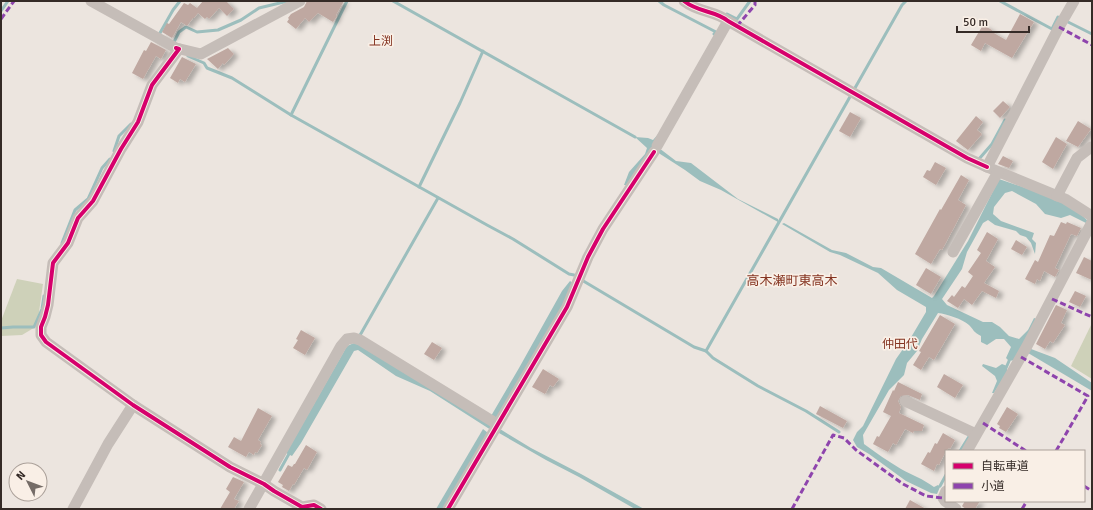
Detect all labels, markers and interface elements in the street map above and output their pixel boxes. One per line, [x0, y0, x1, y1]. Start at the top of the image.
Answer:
scale bar [957, 8, 1029, 34]
text: 50 m [963, 15, 988, 30]
district label: 上渕 [369, 34, 393, 49]
district label: 高木瀬町東高木 [746, 273, 838, 289]
district label: 仲田代 [882, 337, 918, 352]
legend [945, 450, 1085, 502]
text: 自転車道 [981, 459, 1029, 474]
north arrow [8, 462, 48, 502]
text: N [14, 468, 28, 483]
text: 小道 [981, 479, 1005, 494]

